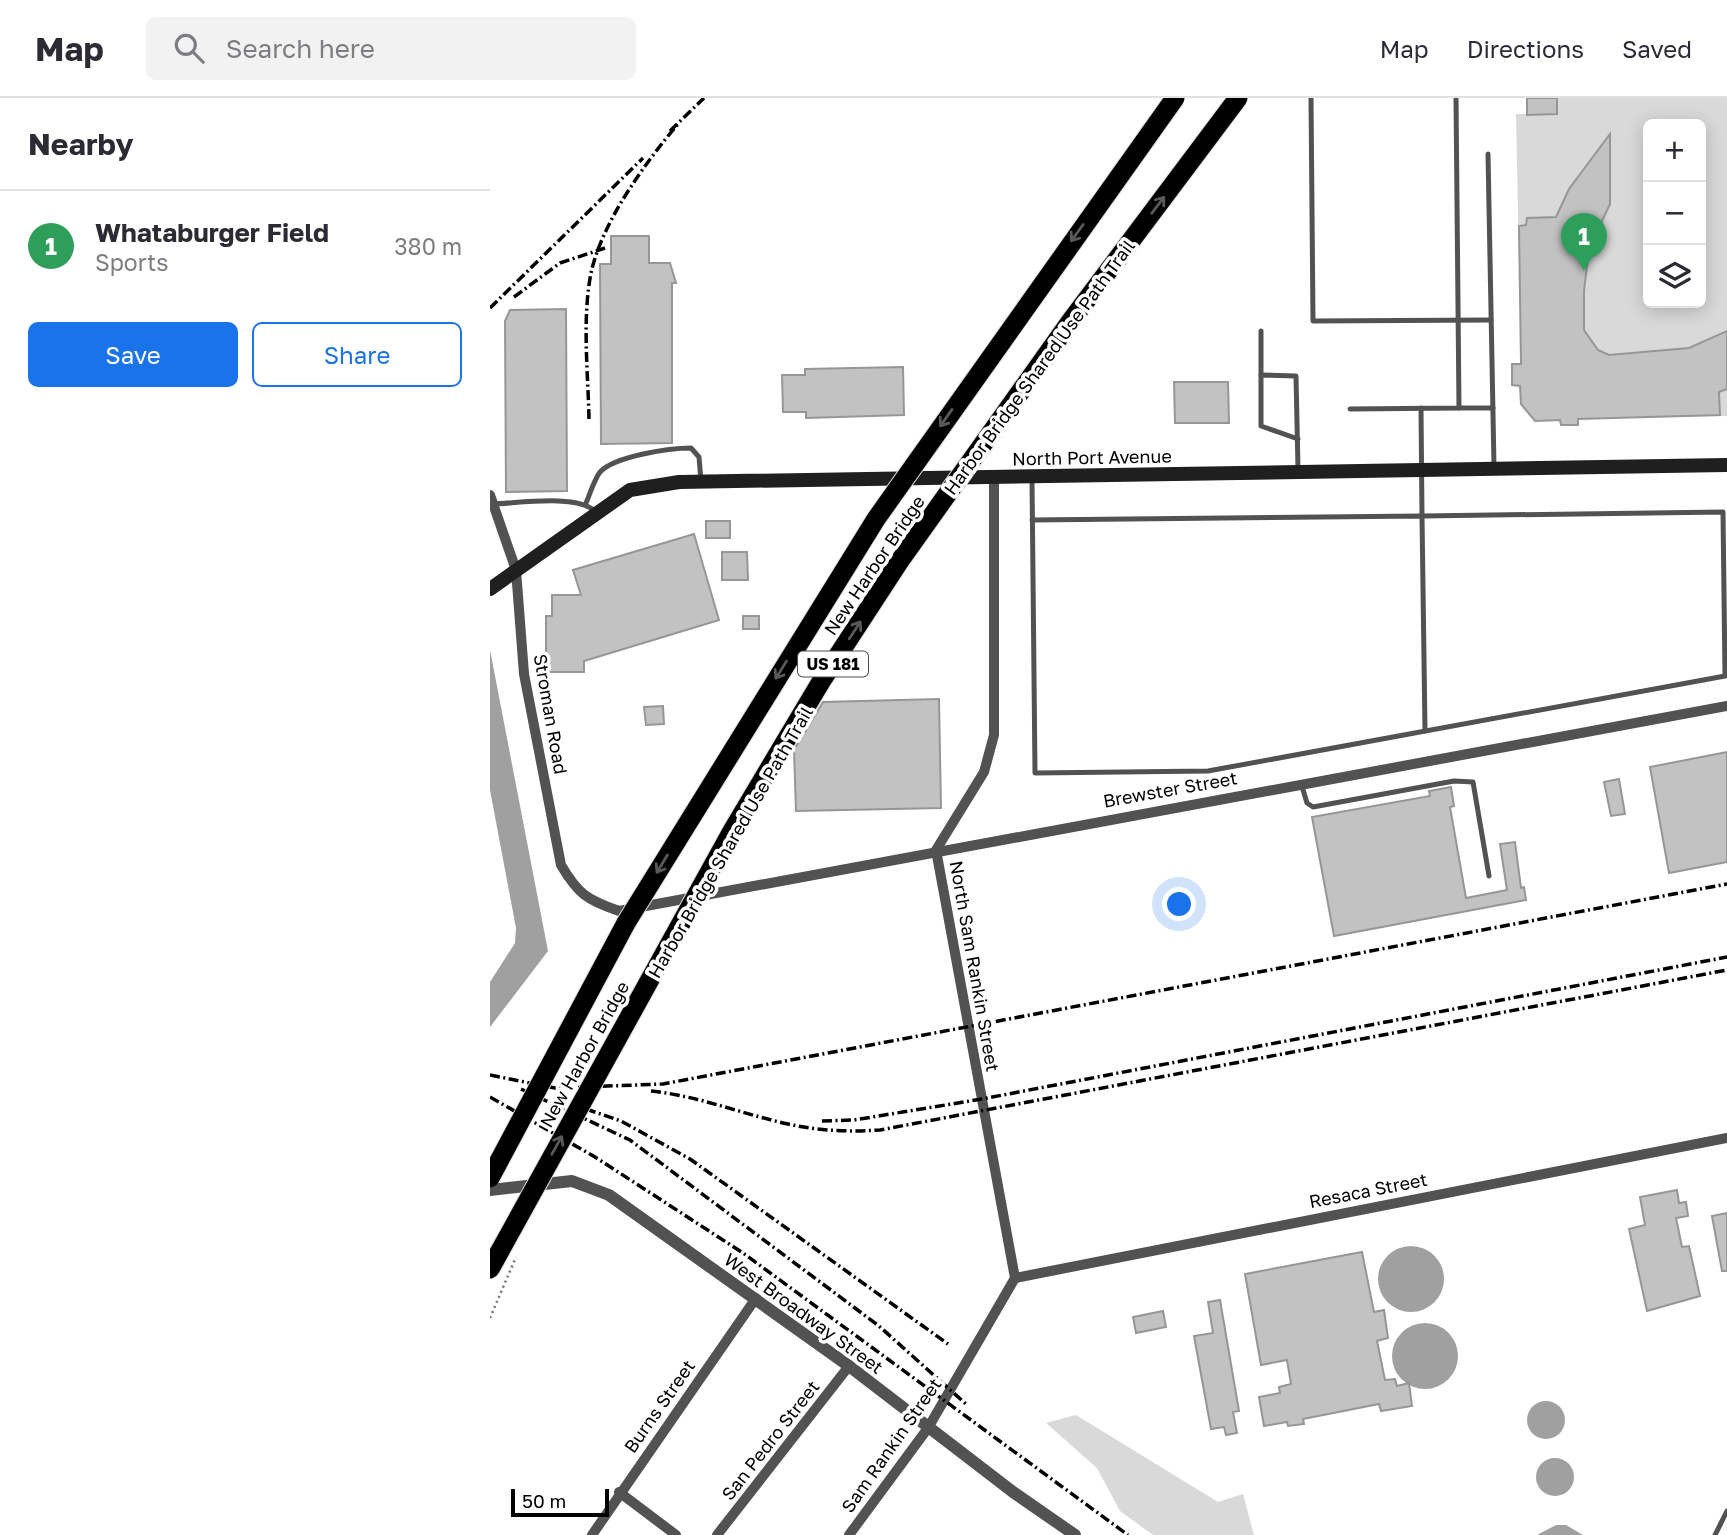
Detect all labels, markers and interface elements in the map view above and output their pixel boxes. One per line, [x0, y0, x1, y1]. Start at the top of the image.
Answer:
search box [146, 17, 636, 80]
text: Map [35, 29, 104, 68]
icon: search [170, 29, 208, 67]
text: Search here [226, 33, 375, 64]
text: Map [1380, 34, 1429, 63]
text: Directions [1467, 34, 1584, 63]
text: Saved [1622, 34, 1692, 63]
map controls [1643, 119, 1706, 308]
button: + [1643, 119, 1706, 182]
text: Nearby [28, 126, 133, 162]
button: − [1643, 182, 1706, 245]
one-way arrow [1150, 196, 1165, 215]
pin: 1 [1561, 213, 1607, 271]
text: Whataburger Field [95, 217, 329, 248]
one-way arrow [1070, 223, 1084, 242]
text: 1 [45, 232, 57, 260]
text: 380 m [394, 232, 462, 260]
street label: Harbor Bridge Shared Use Path Trail [939, 235, 1139, 499]
button: layers [1643, 245, 1706, 308]
text: Sports [95, 248, 169, 276]
button: Save [28, 322, 238, 387]
button: Share [252, 322, 462, 387]
one-way arrow [939, 408, 953, 428]
street label: North Port Avenue [1012, 445, 1172, 469]
street label: New Harbor Bridge [819, 491, 929, 639]
one-way arrow [848, 620, 862, 640]
street label: Stroman Road [530, 652, 572, 776]
road number: US 181 [798, 652, 868, 677]
one-way arrow [773, 660, 787, 680]
street label: Harbor Bridge Shared Use Path Trail [643, 702, 817, 982]
street label: Brewster Street [1101, 766, 1239, 812]
one-way arrow [654, 853, 668, 873]
street label: North Sam Rankin Street [946, 859, 1004, 1073]
your location [1162, 887, 1196, 921]
street label: New Harbor Bridge [535, 977, 633, 1131]
one-way arrow [550, 1135, 564, 1155]
street label: Resaca Street [1307, 1168, 1429, 1212]
street label: West Broadway Street [720, 1248, 888, 1378]
street label: Burns Street [619, 1355, 699, 1457]
street label: Sam Rankin Street [836, 1373, 946, 1517]
street label: San Pedro Street [716, 1376, 824, 1504]
scale bar [511, 1486, 609, 1518]
text: 50 m [522, 1489, 566, 1512]

